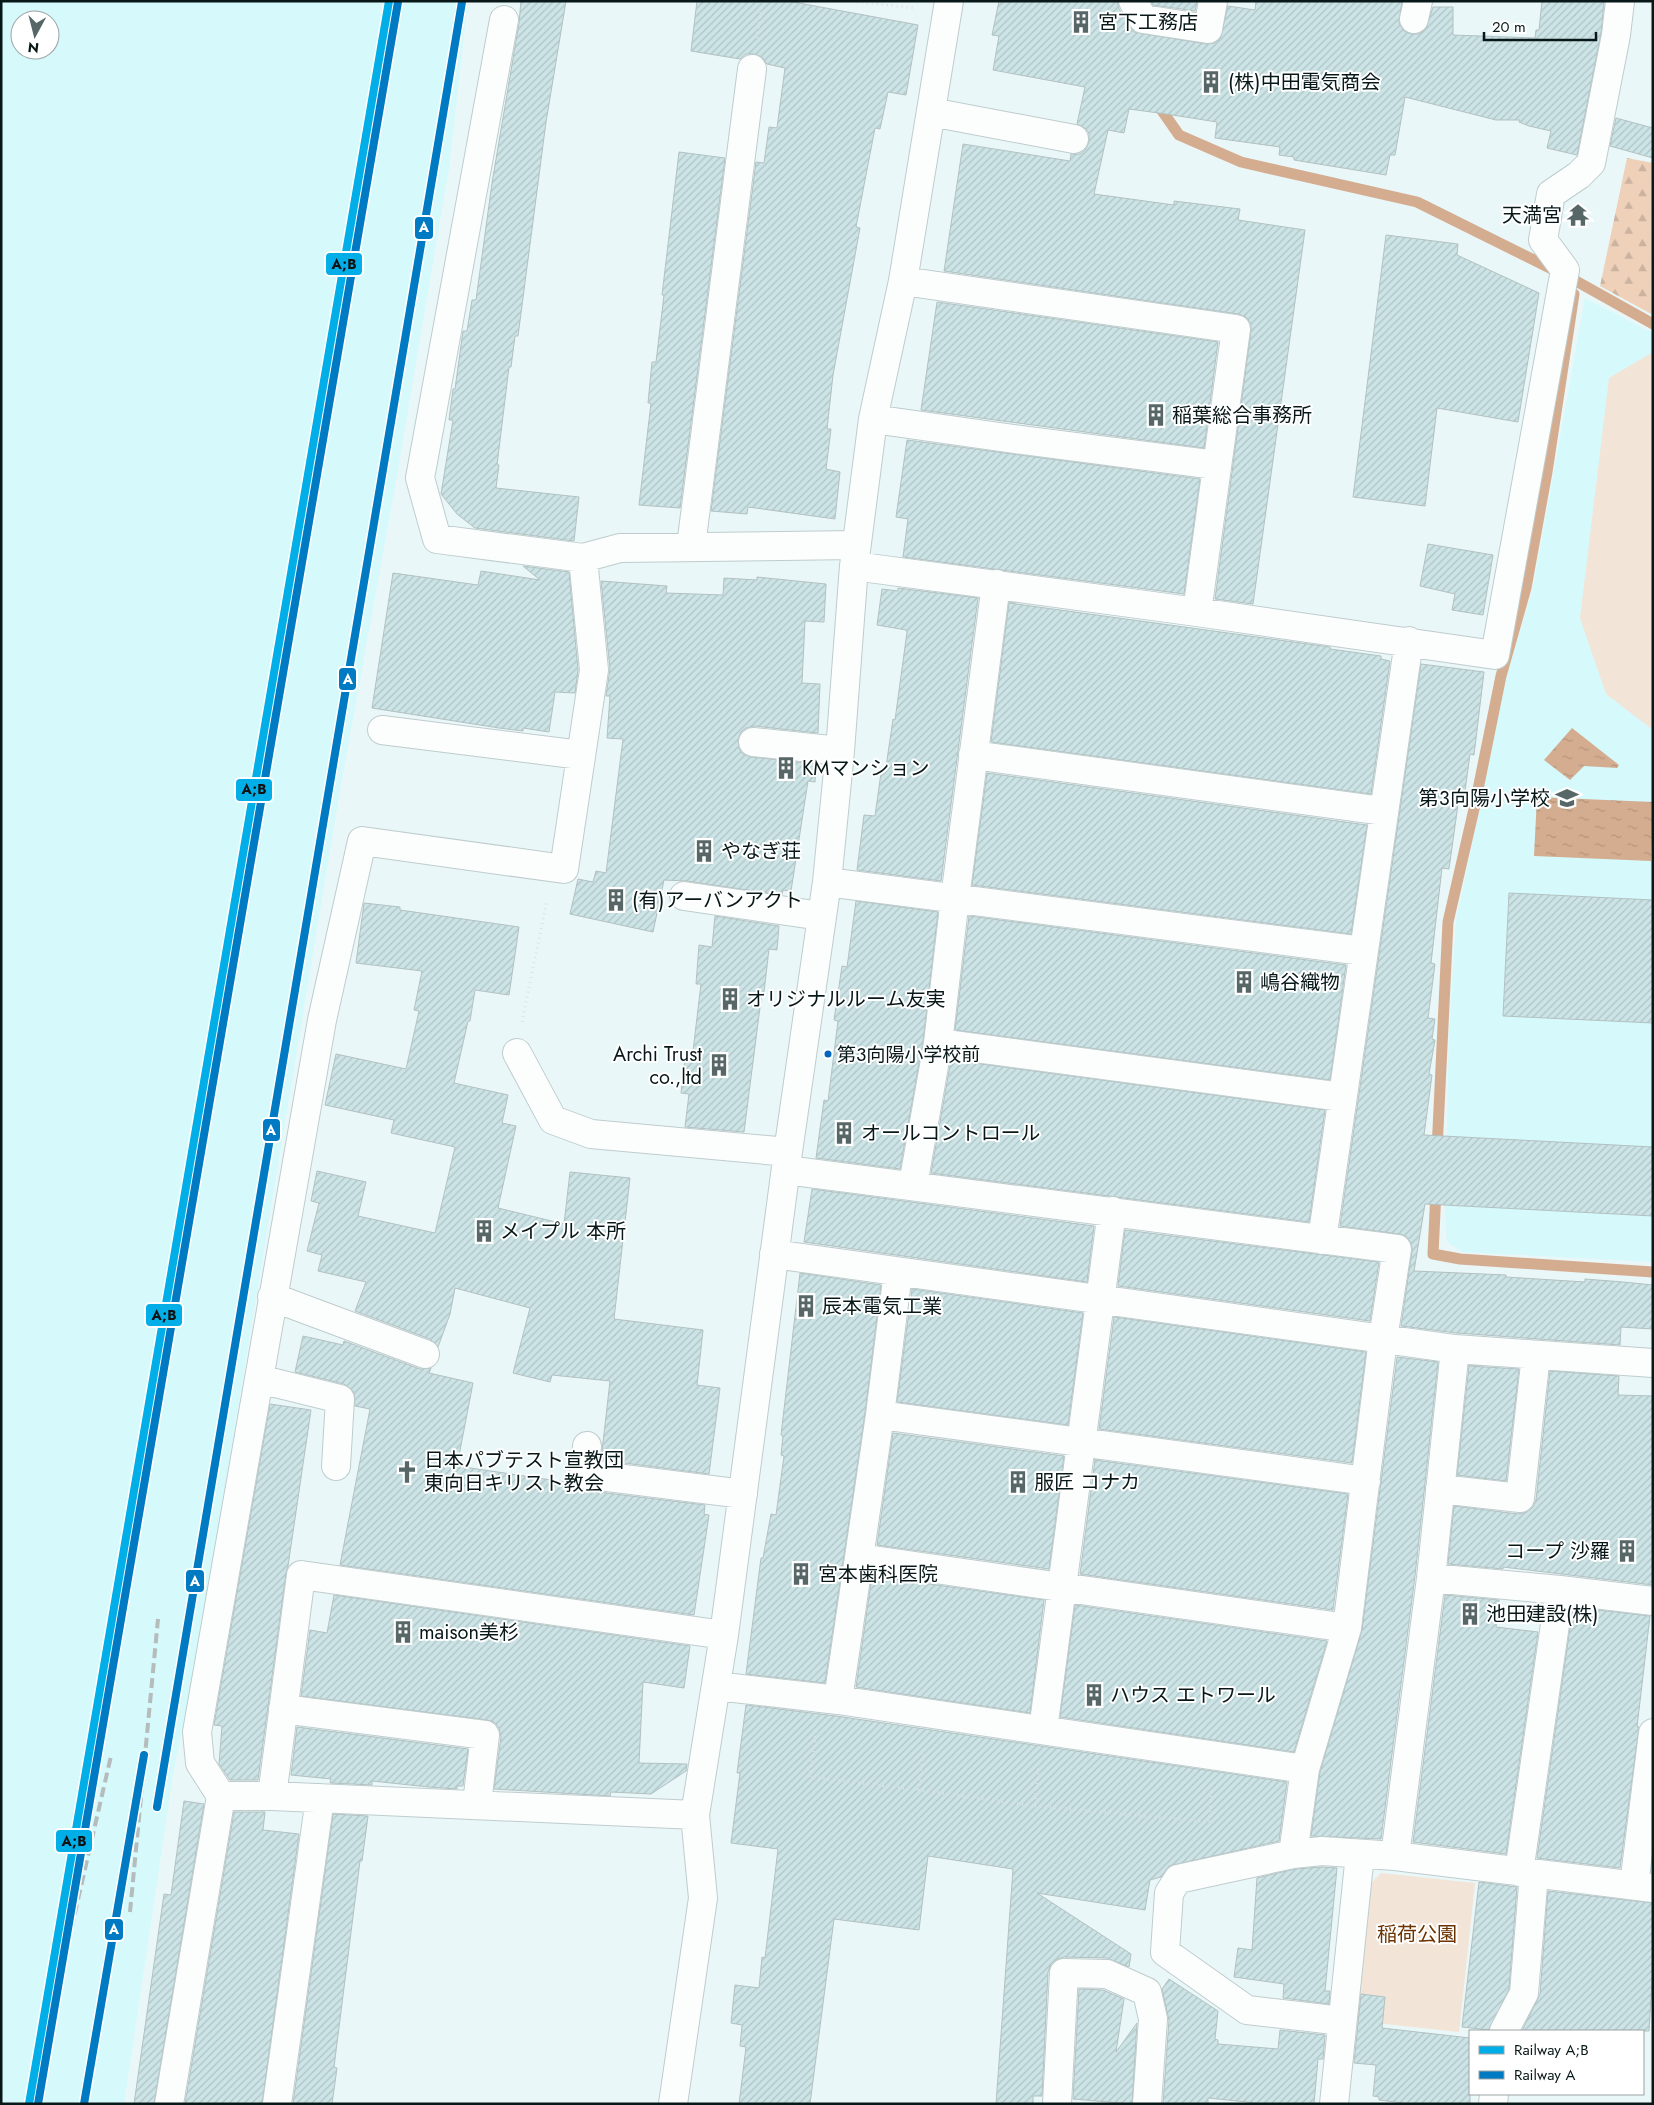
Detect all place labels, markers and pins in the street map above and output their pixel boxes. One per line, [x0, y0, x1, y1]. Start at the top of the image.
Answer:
place label: 宮下工務店 [1098, 8, 1198, 37]
building icon: 宮下工務店 [1068, 9, 1094, 35]
place label: (株)中田電気商会 [1228, 68, 1380, 97]
building icon: (株)中田電気商会 [1198, 69, 1224, 95]
place label: 天満宮 [1502, 201, 1562, 230]
temple icon: 天満宮 [1565, 202, 1591, 228]
place label: 稲葉総合事務所 [1172, 401, 1312, 430]
building icon: 稲葉総合事務所 [1143, 402, 1169, 428]
place label: KMマンション [802, 754, 930, 783]
building icon: KMマンション [773, 755, 799, 781]
place label: 第３向陽小学校 [1418, 784, 1550, 813]
school or university icon: 第３向陽小学校 [1554, 785, 1580, 811]
place label: やなぎ荘 [721, 837, 801, 866]
building icon: やなぎ荘 [691, 838, 717, 864]
place label: (有)アーバンアクト [632, 886, 803, 915]
building icon: (有)アーバンアクト [603, 887, 629, 913]
place label: 嶋谷織物 [1260, 968, 1340, 997]
building icon: 嶋谷織物 [1231, 969, 1257, 995]
place label: オリジナルルーム友実 [746, 985, 945, 1014]
building icon: オリジナルルーム友実 [717, 986, 743, 1012]
place label: Archi Trust co.,ltd [613, 1040, 702, 1092]
place label: 第3向陽小学校前 [837, 1041, 980, 1068]
marker: 第3向陽小学校前 [823, 1049, 833, 1059]
building icon: Archi Trust co.,ltd [706, 1052, 732, 1078]
place label: オールコントロール [861, 1119, 1041, 1148]
building icon: オールコントロール [831, 1120, 857, 1146]
place label: メイプル 本所 [500, 1217, 626, 1246]
building icon: メイプル 本所 [471, 1218, 497, 1244]
place label: 辰本電気工業 [822, 1292, 942, 1321]
building icon: 辰本電気工業 [793, 1293, 819, 1319]
place label: 日本パブテスト宣教団 東向日キリスト教会 [424, 1446, 624, 1498]
church icon: 日本パブテスト宣教団 東向日キリスト教会 [394, 1459, 420, 1485]
place label: 服匠 コナカ [1034, 1468, 1140, 1497]
building icon: 服匠 コナカ [1005, 1469, 1031, 1495]
place label: コープ 沙羅 [1505, 1537, 1610, 1566]
building icon: コープ 沙羅 [1614, 1538, 1640, 1564]
place label: 宮本歯科医院 [818, 1560, 938, 1589]
building icon: 宮本歯科医院 [788, 1561, 814, 1587]
place label: 池田建設(株) [1486, 1600, 1598, 1629]
building icon: 池田建設(株) [1457, 1601, 1483, 1627]
place label: maison美杉 [419, 1618, 519, 1647]
building icon: maison美杉 [390, 1619, 416, 1645]
place label: ハウス エトワール [1110, 1681, 1276, 1710]
building icon: ハウス エトワール [1081, 1682, 1107, 1708]

